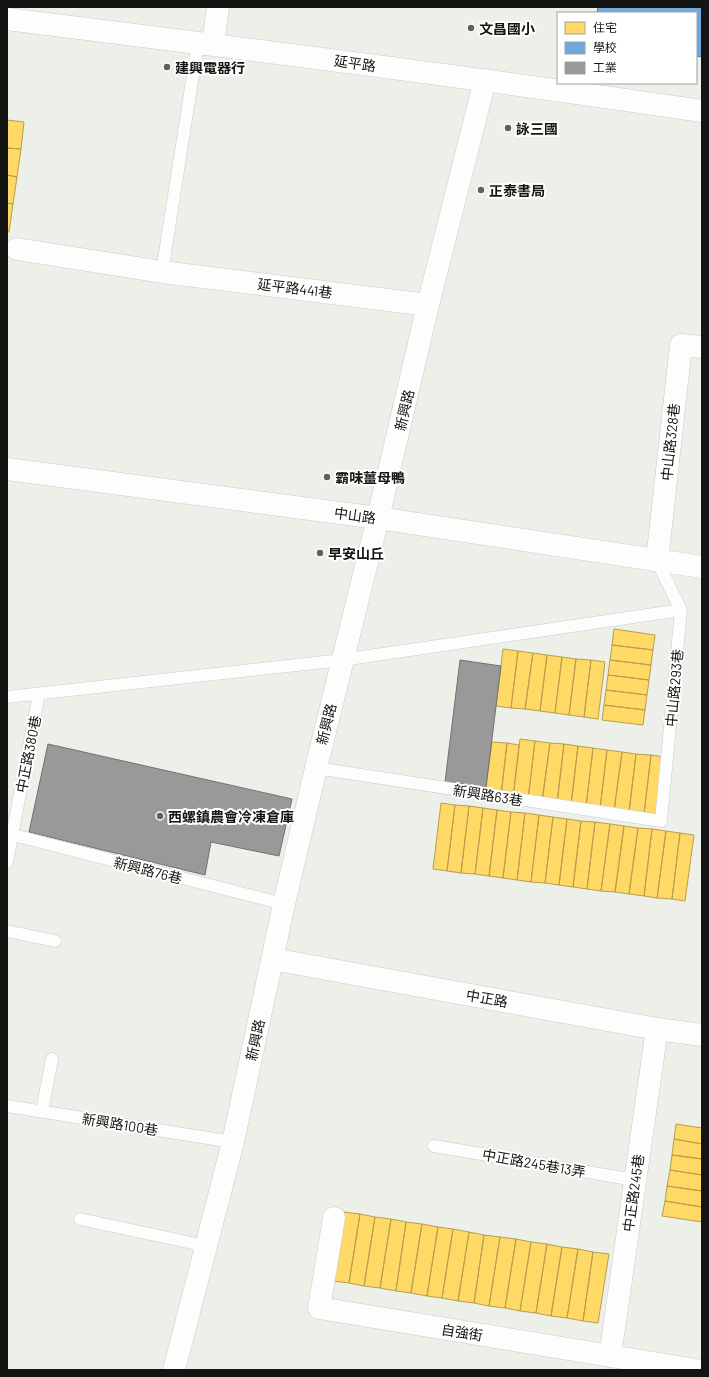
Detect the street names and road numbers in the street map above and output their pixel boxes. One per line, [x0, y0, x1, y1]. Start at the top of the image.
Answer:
street label: 延平路 [333, 52, 377, 74]
street label: 延平路441巷 [257, 275, 333, 301]
street label: 新興路 [391, 388, 417, 432]
street label: 中山路328巷 [657, 402, 683, 482]
street label: 中山路 [333, 504, 377, 526]
street label: 中山路293巷 [662, 648, 686, 728]
street label: 新興路 [313, 702, 339, 746]
street label: 中正路380巷 [12, 714, 44, 794]
street label: 新興路63巷 [452, 781, 524, 809]
street label: 新興路76巷 [112, 853, 184, 887]
street label: 中正路 [465, 986, 509, 1010]
street label: 新興路 [242, 1018, 268, 1062]
street label: 新興路100巷 [81, 1110, 159, 1138]
street label: 中正路245巷13弄 [481, 1146, 587, 1180]
street label: 中正路245巷 [619, 1153, 647, 1233]
street label: 自強街 [440, 1320, 484, 1344]

